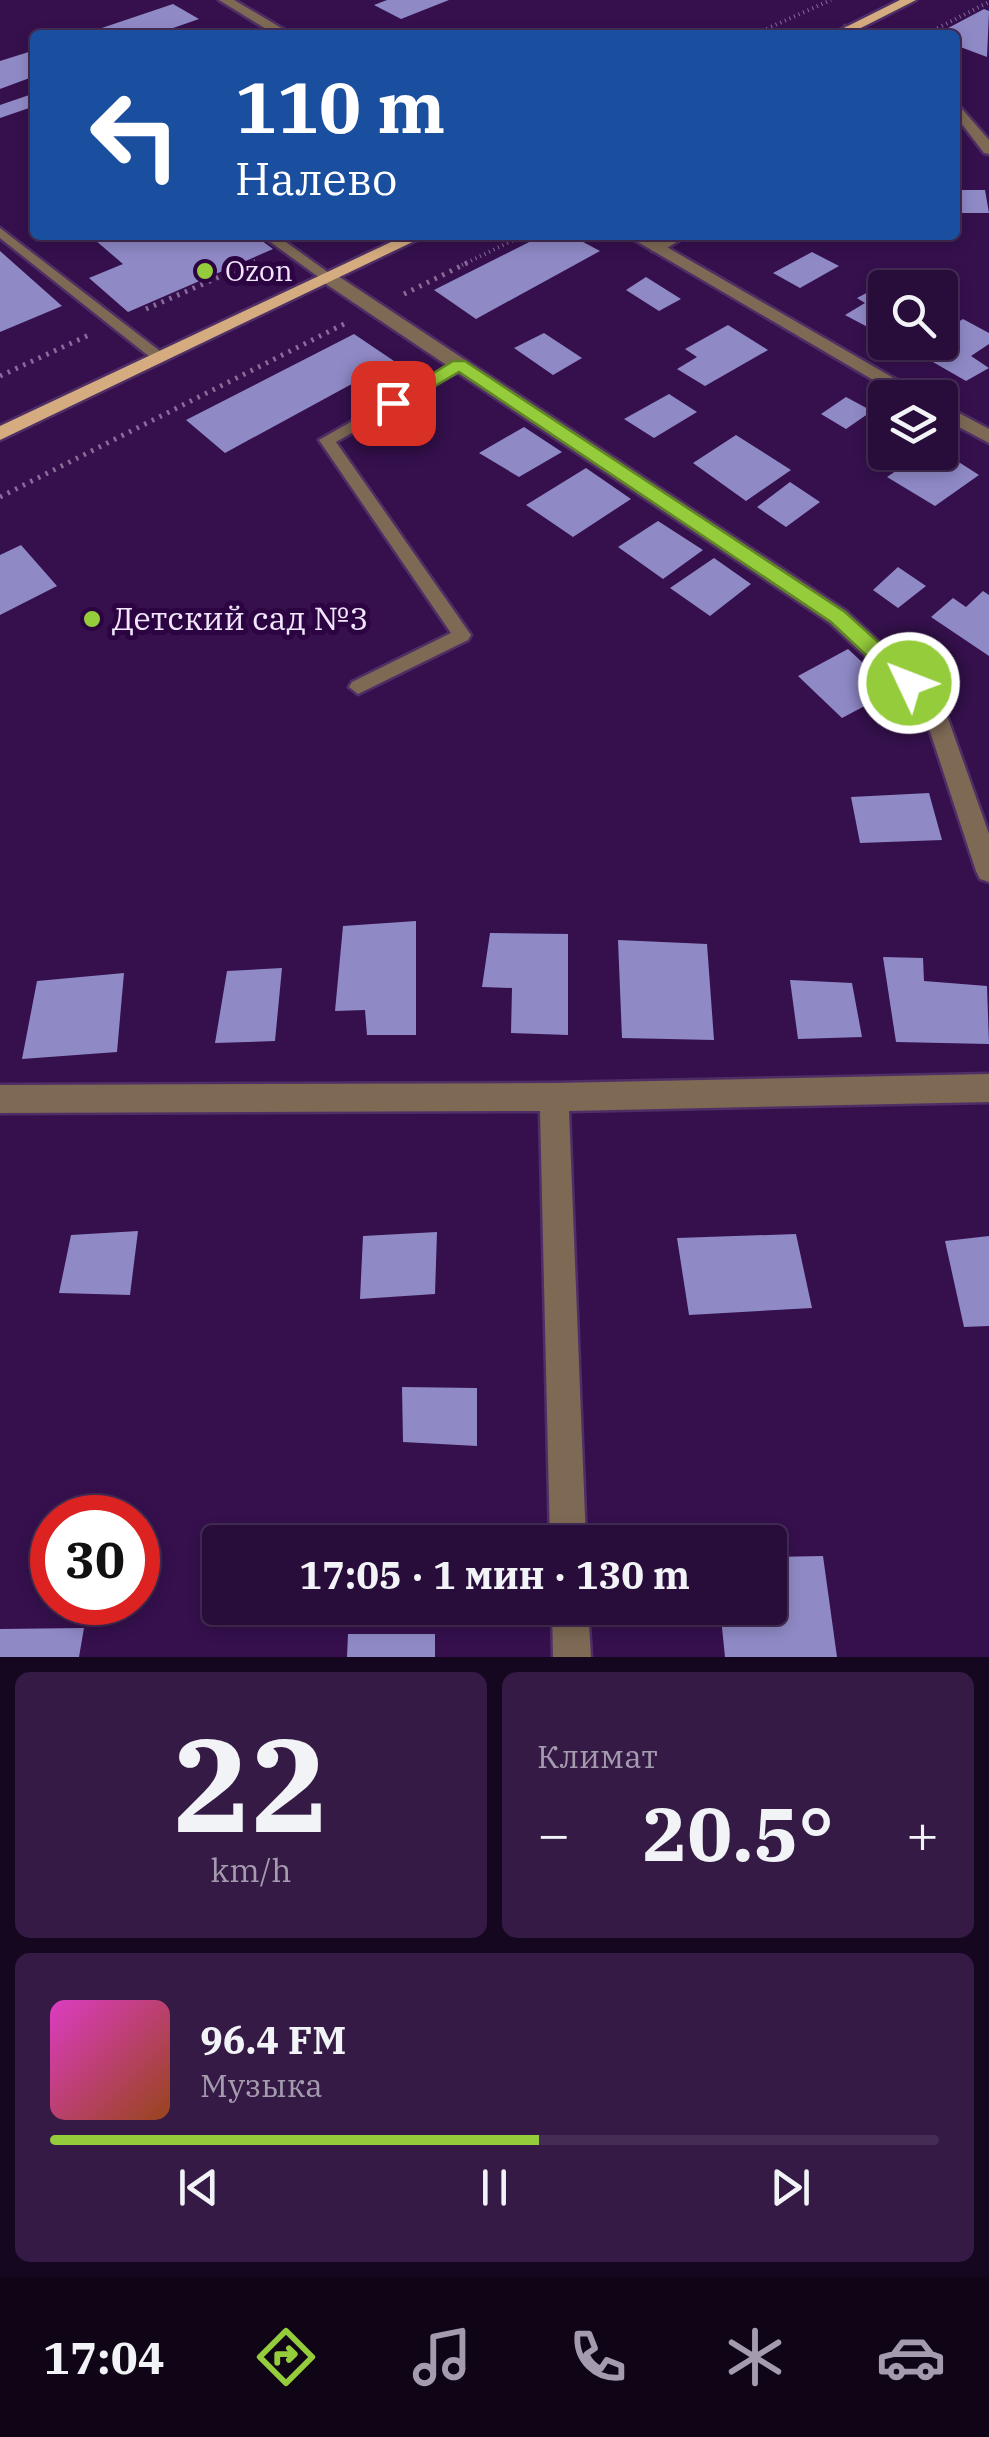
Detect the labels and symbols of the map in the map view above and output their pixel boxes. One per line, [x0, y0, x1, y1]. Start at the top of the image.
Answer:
place label: Ozon [225, 252, 293, 289]
marker: Ozon [194, 260, 216, 282]
pin [351, 361, 436, 446]
place label: Детский сад №3 [112, 597, 368, 639]
marker: Детский сад №3 [81, 608, 103, 630]
position arrow [857, 631, 961, 735]
speed limit sign: 30 [30, 1495, 160, 1625]

